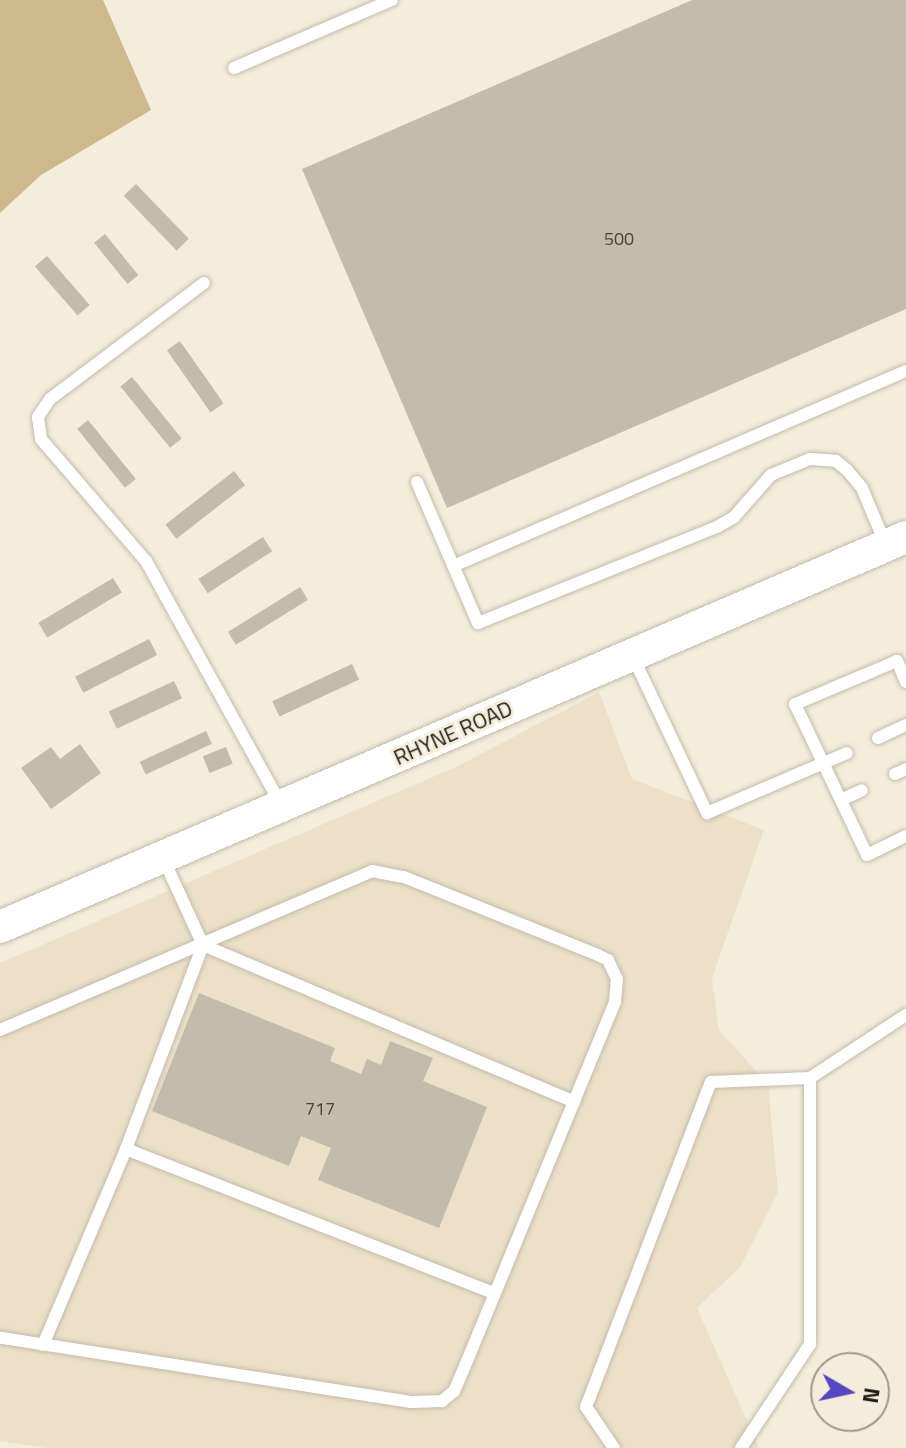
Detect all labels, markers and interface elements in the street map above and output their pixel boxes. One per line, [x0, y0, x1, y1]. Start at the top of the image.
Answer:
house number: 500 [604, 228, 634, 250]
street label: RHYNE ROAD [390, 695, 516, 771]
house number: 717 [305, 1098, 335, 1120]
north arrow [810, 1352, 890, 1432]
text: N [854, 1385, 890, 1406]

